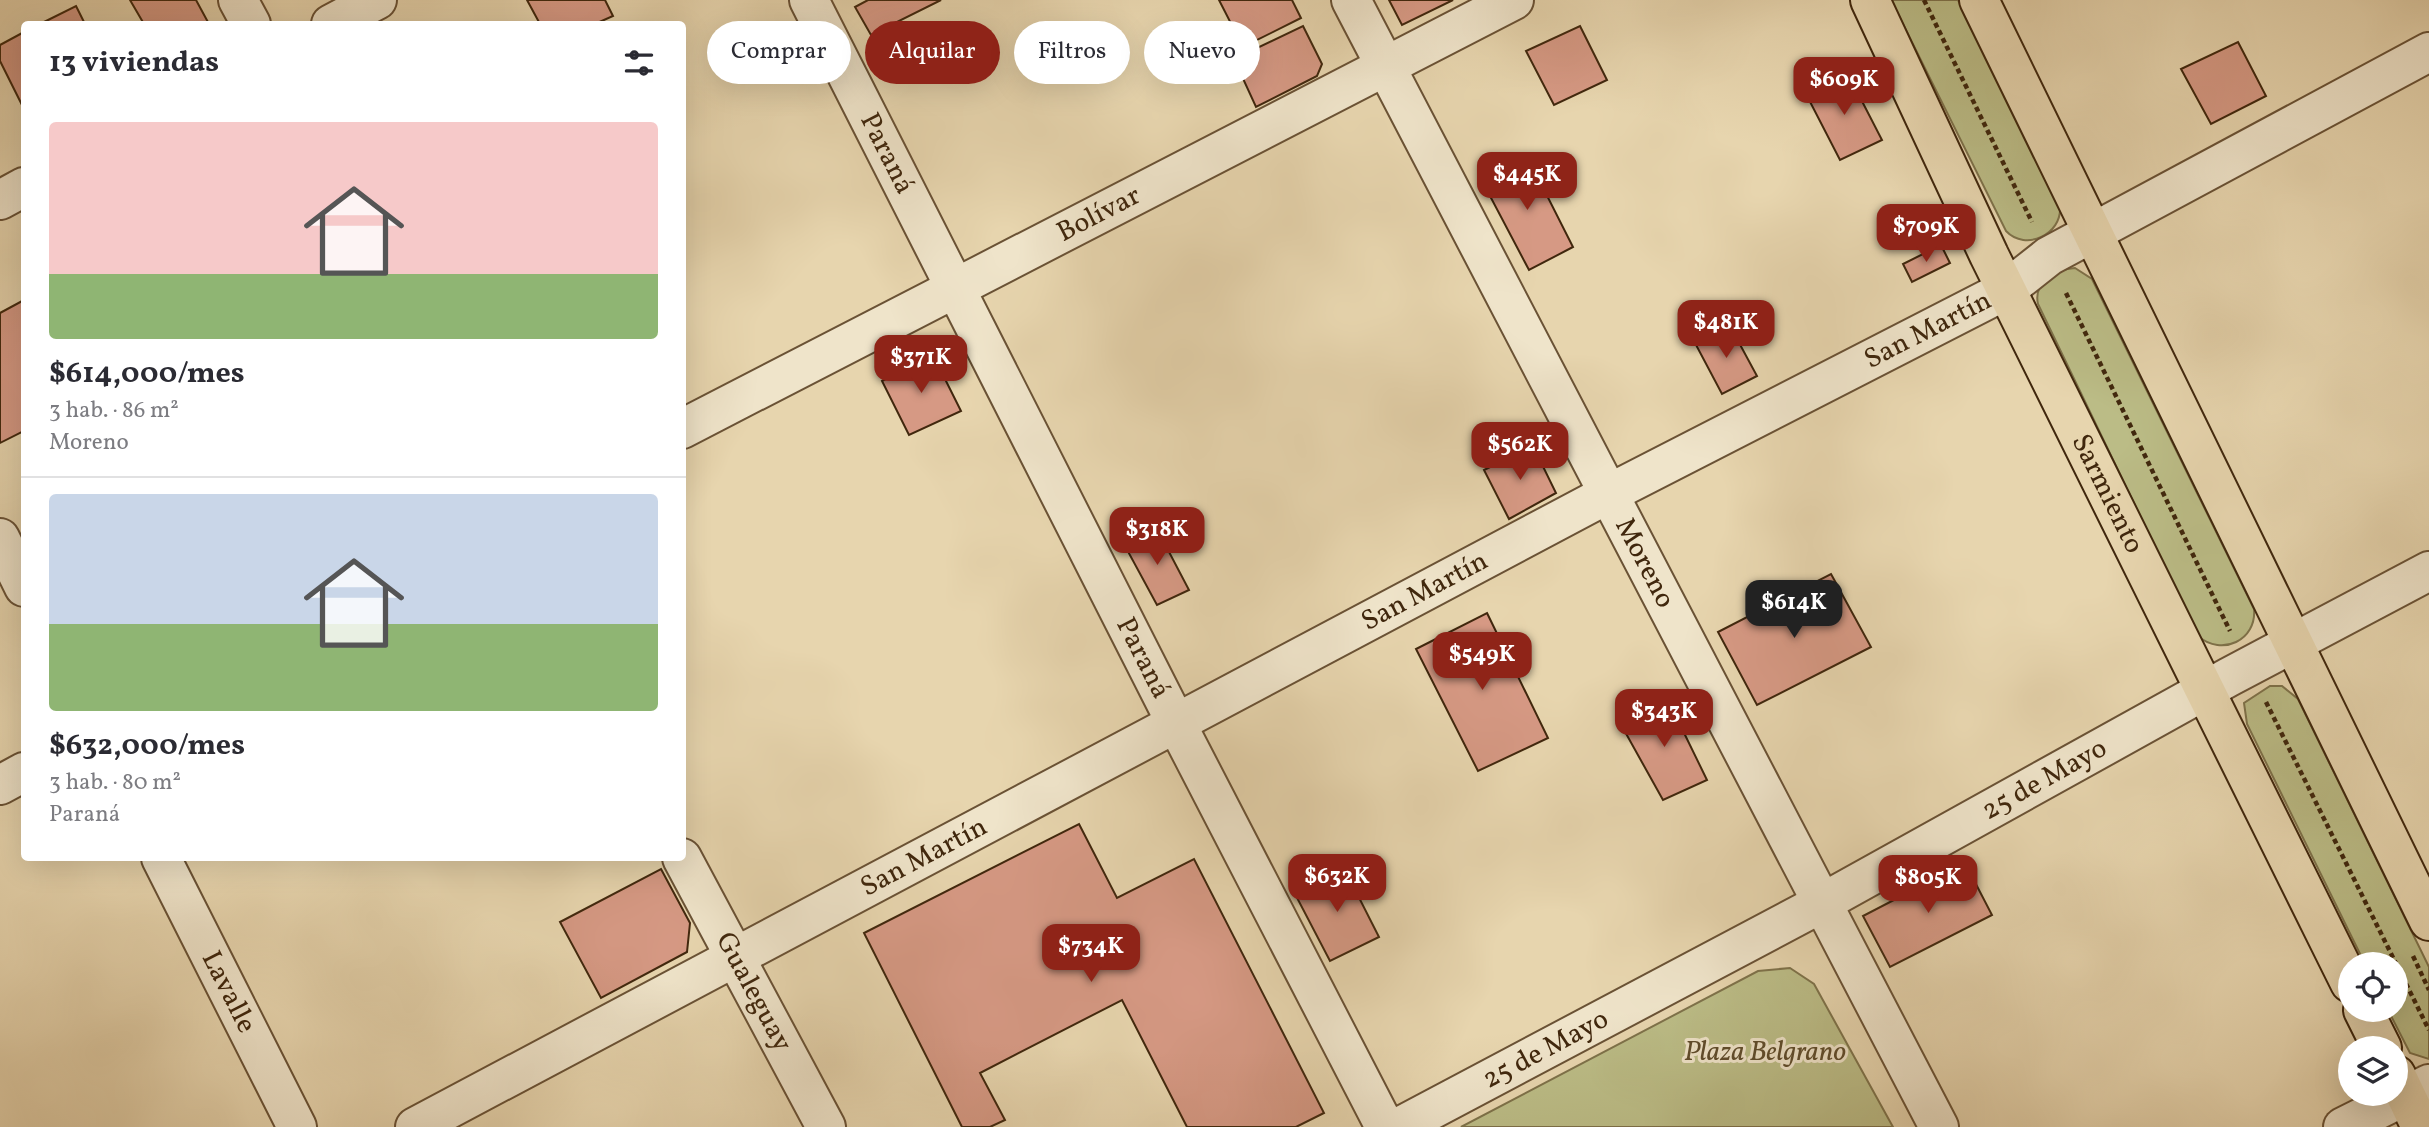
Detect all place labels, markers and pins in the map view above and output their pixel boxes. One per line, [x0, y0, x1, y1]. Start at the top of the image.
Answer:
pin: $609K [1795, 58, 1893, 117]
pin: $445K [1478, 152, 1576, 212]
pin: $709K [1877, 204, 1975, 264]
pin: $481K [1677, 300, 1775, 360]
pin: $371K [872, 336, 970, 395]
pin: $562K [1471, 422, 1569, 482]
pin: $318K [1108, 508, 1206, 567]
pin: $614K [1745, 580, 1843, 640]
pin: $549K [1433, 632, 1531, 692]
pin: $343K [1615, 690, 1713, 749]
pin: $632K [1288, 855, 1386, 914]
pin: $805K [1879, 856, 1977, 915]
pin: $734K [1042, 925, 1140, 984]

